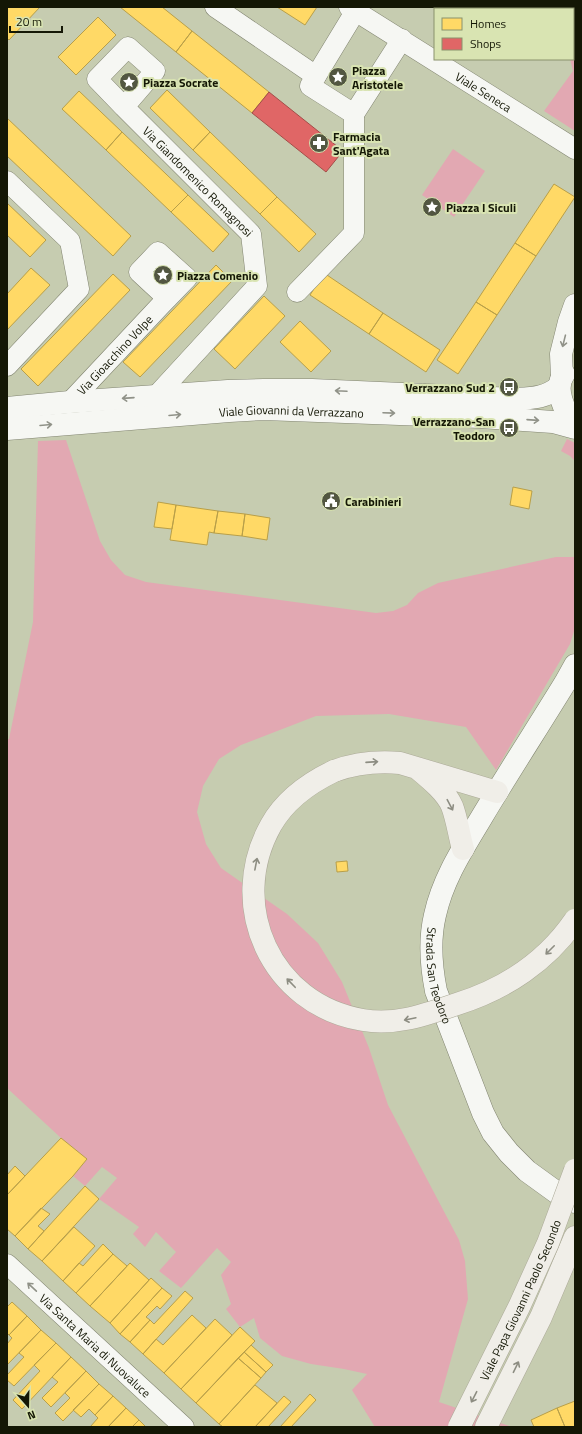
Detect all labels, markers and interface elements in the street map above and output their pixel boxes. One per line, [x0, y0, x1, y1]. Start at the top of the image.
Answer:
scale bar [10, 8, 62, 34]
legend [434, 8, 574, 60]
text: 20 m [16, 12, 42, 31]
text: Homes [470, 14, 506, 33]
text: Shops [470, 34, 502, 53]
place label: Piazza Aristotele [352, 61, 403, 94]
place icon: Piazza Aristotele [327, 66, 349, 88]
street label: Viale Seneca [452, 67, 516, 117]
place icon: Piazza Socrate [118, 71, 140, 93]
place label: Piazza Socrate [143, 73, 218, 92]
street label: Via Giandomenico Romagnosi [139, 122, 258, 241]
place label: Farmacia Sant'Agata [333, 127, 389, 160]
pharmacy icon: Farmacia Sant'Agata [308, 132, 330, 154]
place icon: Piazza I Siculi [421, 196, 443, 218]
place label: Piazza I Siculi [446, 198, 516, 217]
place icon: Piazza Comenio [152, 264, 174, 286]
place label: Piazza Comenio [177, 266, 258, 285]
street label: Via Gioacchino Volpe [72, 310, 157, 399]
one-way arrow [560, 334, 567, 347]
bus stop icon: Verrazzano Sud 2 [498, 376, 520, 398]
place label: Verrazzano Sud 2 [405, 378, 495, 397]
one-way arrow [335, 387, 348, 395]
one-way arrow [122, 394, 135, 401]
street label: Viale Giovanni da Verrazzano [218, 399, 364, 422]
one-way arrow [382, 409, 395, 417]
one-way arrow [168, 411, 181, 419]
place label: Verrazzano-San Teodoro [413, 412, 495, 445]
bus stop icon: Verrazzano-San Teodoro [498, 417, 520, 439]
one-way arrow [526, 417, 539, 424]
one-way arrow [39, 422, 52, 429]
public building icon: Carabinieri [320, 490, 342, 512]
place label: Carabinieri [345, 492, 401, 511]
one-way arrow [365, 759, 378, 766]
one-way arrow [446, 799, 454, 811]
one-way arrow [253, 857, 261, 870]
street label: Strada San Teodoro [422, 926, 457, 1026]
one-way arrow [545, 945, 555, 955]
one-way arrow [286, 978, 296, 988]
one-way arrow [404, 1015, 417, 1023]
street label: Viale Papa Giovanni Paolo Secondo [474, 1217, 565, 1384]
one-way arrow [27, 1282, 37, 1292]
street label: Via Santa Maria di Nuovaluce [35, 1289, 155, 1402]
one-way arrow [513, 1361, 520, 1373]
north arrow [8, 1386, 48, 1426]
one-way arrow [470, 1391, 477, 1403]
text: N [25, 1407, 38, 1424]

